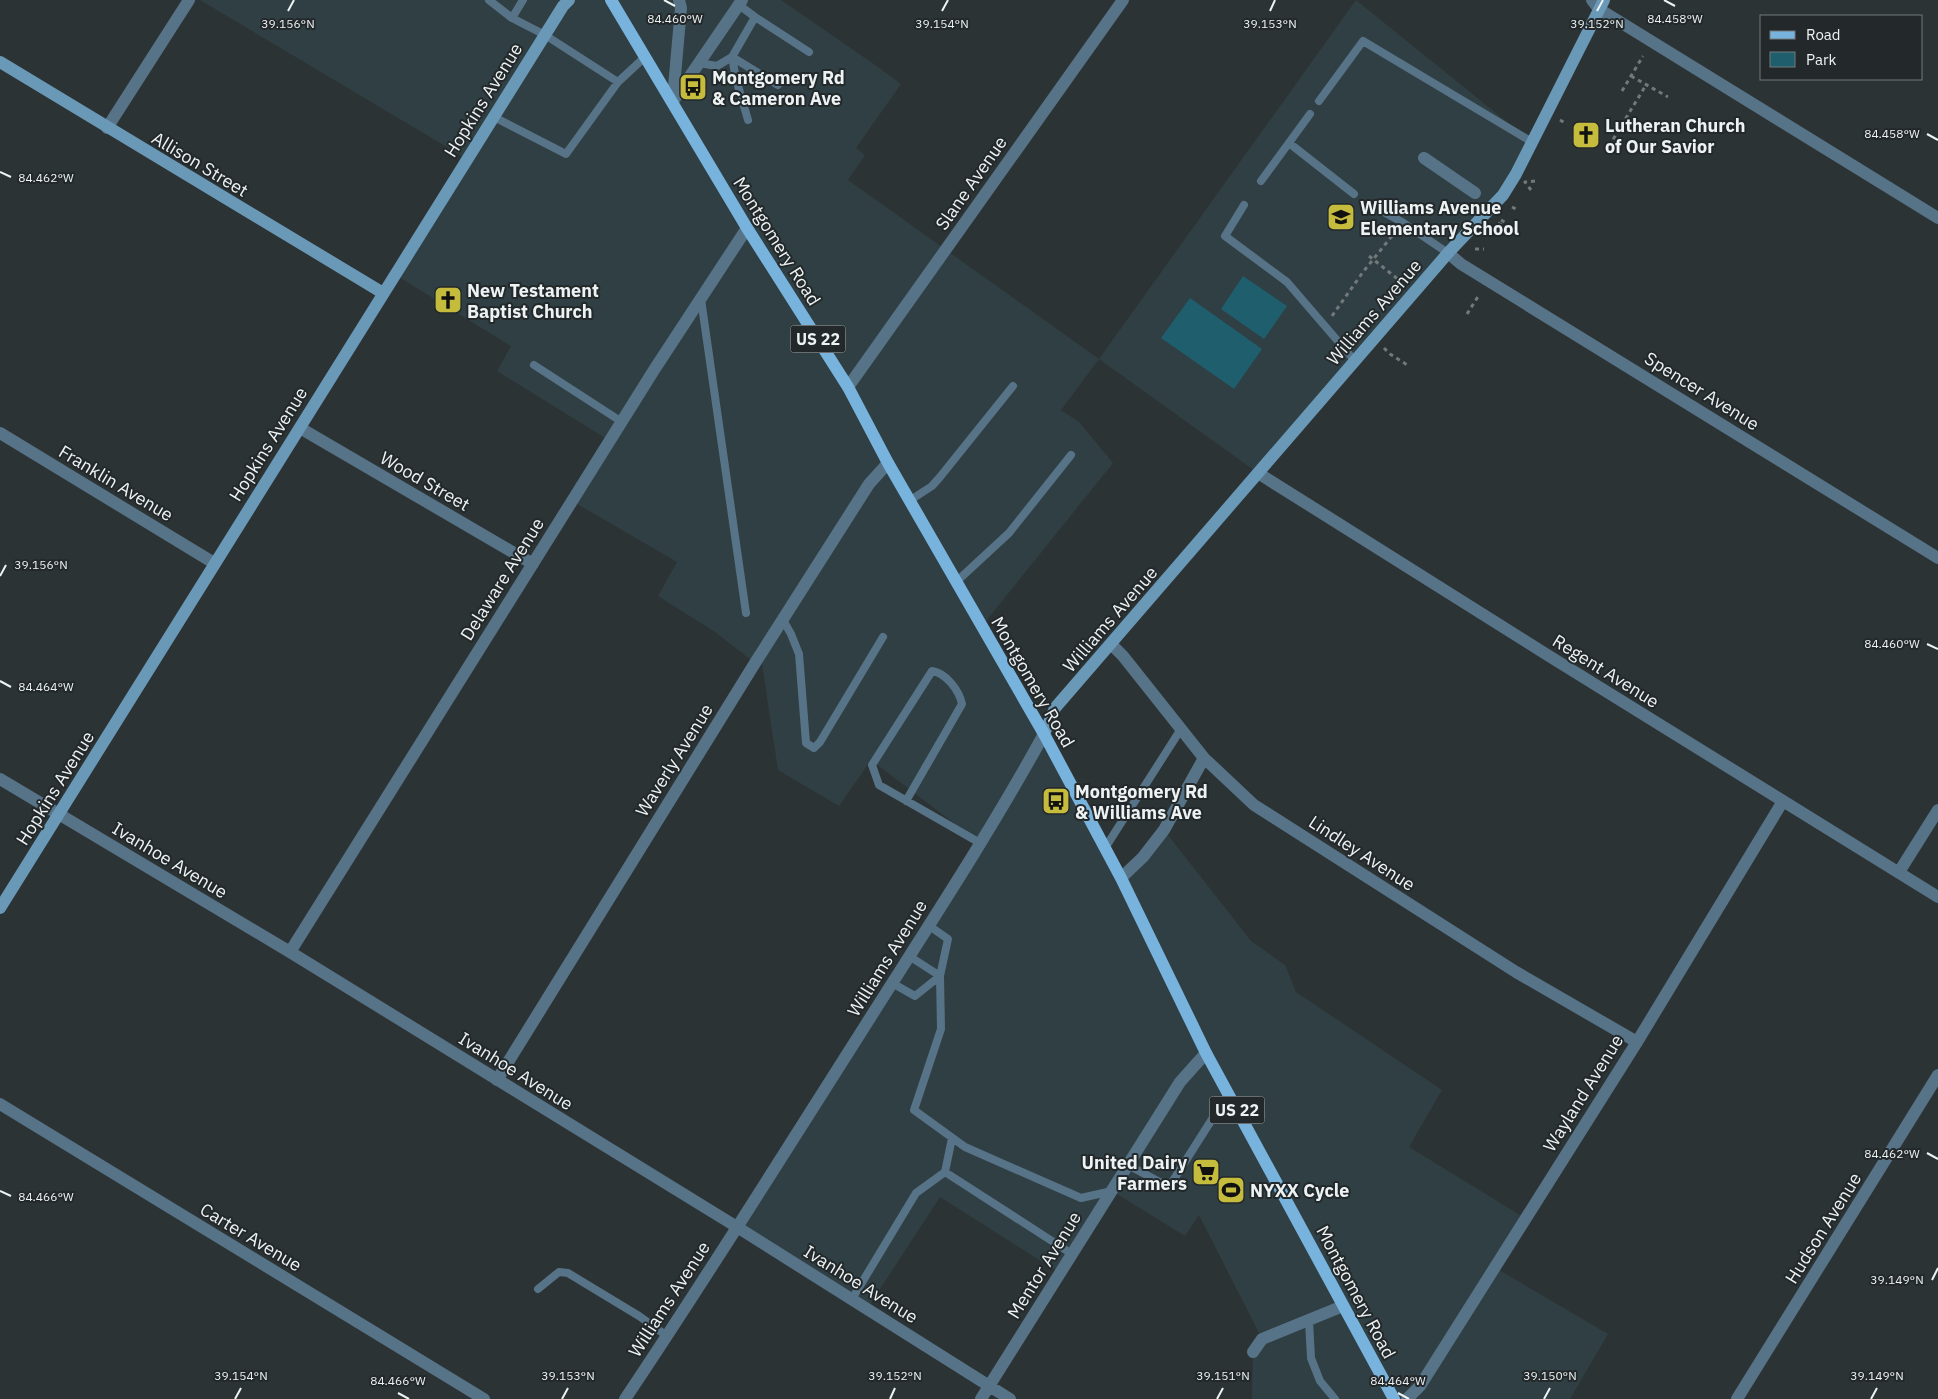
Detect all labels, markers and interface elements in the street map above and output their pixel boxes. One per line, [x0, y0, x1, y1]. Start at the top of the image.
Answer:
text: 84.460°W [647, 11, 703, 26]
text: 84.458°W [1647, 11, 1703, 26]
legend [1760, 15, 1923, 80]
text: 39.156°N [261, 16, 315, 31]
text: 39.154°N [915, 16, 969, 31]
text: 39.153°N [1243, 16, 1297, 31]
text: 39.152°N [1570, 16, 1624, 31]
text: Road [1806, 25, 1841, 44]
street label: Hopkins Avenue [439, 38, 527, 161]
text: Park [1806, 50, 1836, 69]
place label: Montgomery Rd & Cameron Ave [712, 66, 845, 110]
bus stop icon: Montgomery Rd & Cameron Ave [678, 72, 708, 102]
place label: Lutheran Church of Our Savior [1605, 114, 1746, 158]
church icon: Lutheran Church of Our Savior [1571, 120, 1601, 150]
street label: Allison Street [148, 126, 252, 202]
text: 84.458°W [1864, 126, 1920, 141]
street label: Slane Avenue [930, 131, 1012, 234]
text: 84.462°W [18, 170, 74, 185]
street label: Montgomery Road [728, 172, 826, 310]
place label: Williams Avenue Elementary School [1360, 196, 1519, 240]
school or university icon: Williams Avenue Elementary School [1326, 202, 1356, 232]
street label: Williams Avenue [1322, 254, 1426, 370]
place label: New Testament Baptist Church [467, 279, 599, 323]
church icon: New Testament Baptist Church [433, 285, 463, 315]
road number: US 22 [790, 326, 846, 352]
street label: Spencer Avenue [1640, 347, 1764, 435]
street label: Hopkins Avenue [224, 382, 312, 505]
street label: Franklin Avenue [55, 440, 178, 526]
street label: Wood Street [376, 446, 474, 516]
street label: Delaware Avenue [455, 513, 549, 645]
text: 39.156°N [14, 557, 68, 572]
street label: Williams Avenue [1058, 561, 1162, 677]
street label: Montgomery Road [986, 612, 1080, 752]
street label: Regent Avenue [1548, 629, 1664, 713]
text: 84.460°W [1864, 636, 1920, 651]
text: 84.464°W [18, 679, 74, 694]
street label: Waverly Avenue [630, 699, 718, 821]
street label: Hopkins Avenue [11, 726, 99, 849]
place label: Montgomery Rd & Williams Ave [1075, 780, 1208, 824]
bus stop icon: Montgomery Rd & Williams Ave [1041, 786, 1071, 816]
street label: Lindley Avenue [1304, 810, 1420, 896]
street label: Ivanhoe Avenue [108, 817, 232, 903]
street label: Williams Avenue [842, 895, 932, 1021]
street label: Ivanhoe Avenue [455, 1027, 577, 1115]
street label: Wayland Avenue [1538, 1030, 1628, 1156]
road number: US 22 [1210, 1096, 1264, 1124]
text: 84.462°W [1864, 1146, 1920, 1161]
place label: United Dairy Farmers [1082, 1151, 1187, 1195]
supermarket icon: United Dairy Farmers [1191, 1157, 1221, 1187]
street label: Hudson Avenue [1780, 1168, 1866, 1288]
sports icon: NYXX Cycle [1216, 1175, 1246, 1205]
place label: NYXX Cycle [1250, 1179, 1349, 1202]
text: 84.466°W [18, 1189, 74, 1204]
street label: Carter Avenue [196, 1198, 306, 1276]
street label: Mentor Avenue [1002, 1207, 1086, 1323]
street label: Montgomery Road [1311, 1221, 1401, 1363]
street label: Williams Avenue [623, 1237, 715, 1361]
street label: Ivanhoe Avenue [800, 1240, 922, 1328]
text: 39.149°N [1870, 1272, 1924, 1287]
text: 39.154°N [214, 1368, 268, 1383]
text: 39.153°N [541, 1368, 595, 1383]
text: 39.152°N [868, 1368, 922, 1383]
text: 39.151°N [1196, 1368, 1250, 1383]
text: 39.150°N [1523, 1368, 1577, 1383]
text: 39.149°N [1850, 1368, 1904, 1383]
text: 84.466°W [370, 1373, 426, 1388]
text: 84.464°W [1370, 1373, 1426, 1388]

